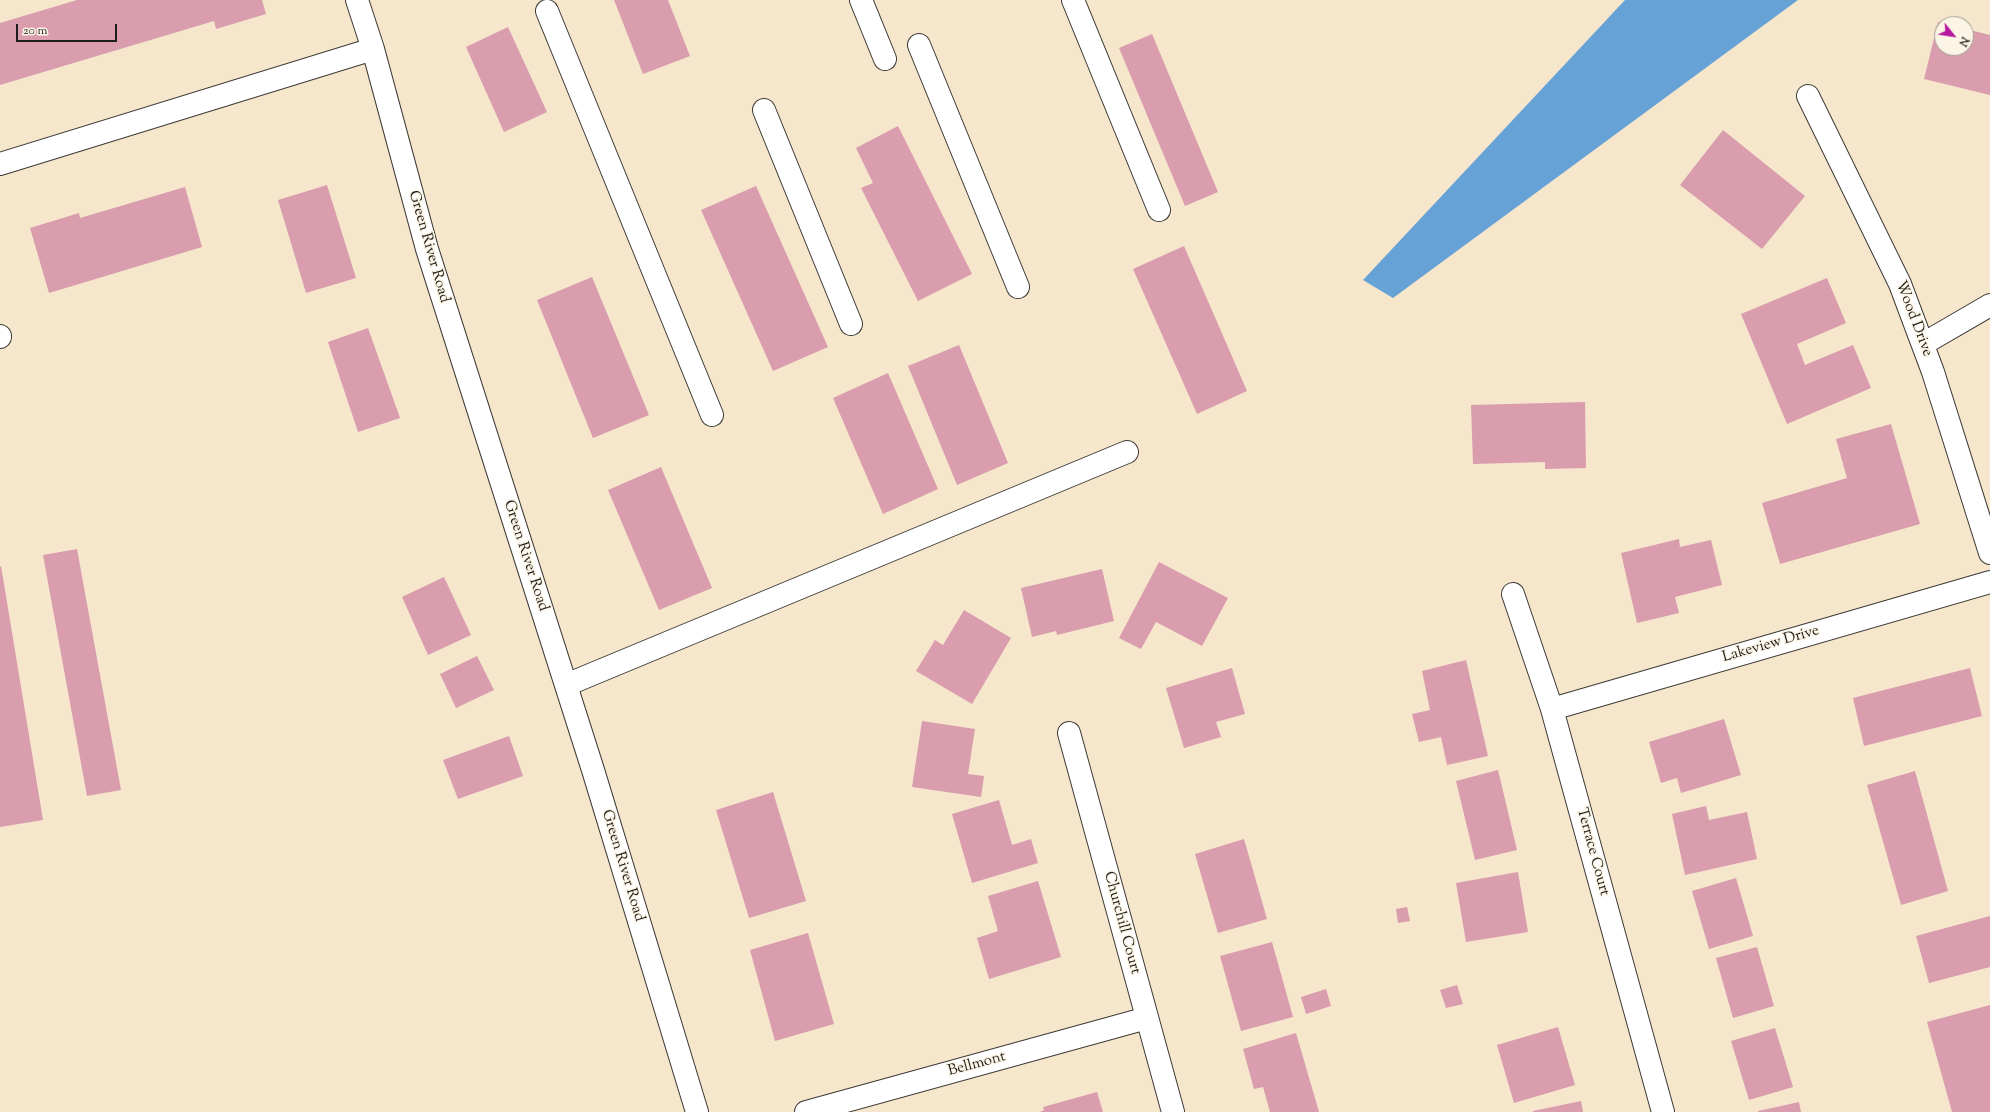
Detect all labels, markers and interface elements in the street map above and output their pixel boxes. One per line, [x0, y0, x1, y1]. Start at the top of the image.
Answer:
scale bar [18, 16, 119, 42]
north arrow [1934, 16, 1974, 56]
text: 20 m [23, 22, 47, 40]
text: N [1954, 34, 1973, 49]
street label: Green River Road [403, 189, 453, 305]
street label: Wood Drive [1890, 279, 1936, 359]
street label: Green River Road [499, 498, 551, 614]
street label: Lakeview Drive [1720, 623, 1822, 667]
street label: Terrace Court [1572, 806, 1612, 898]
street label: Green River Road [596, 808, 648, 924]
street label: Churchill Court [1099, 870, 1143, 976]
street label: Bellmont [946, 1049, 1008, 1081]

